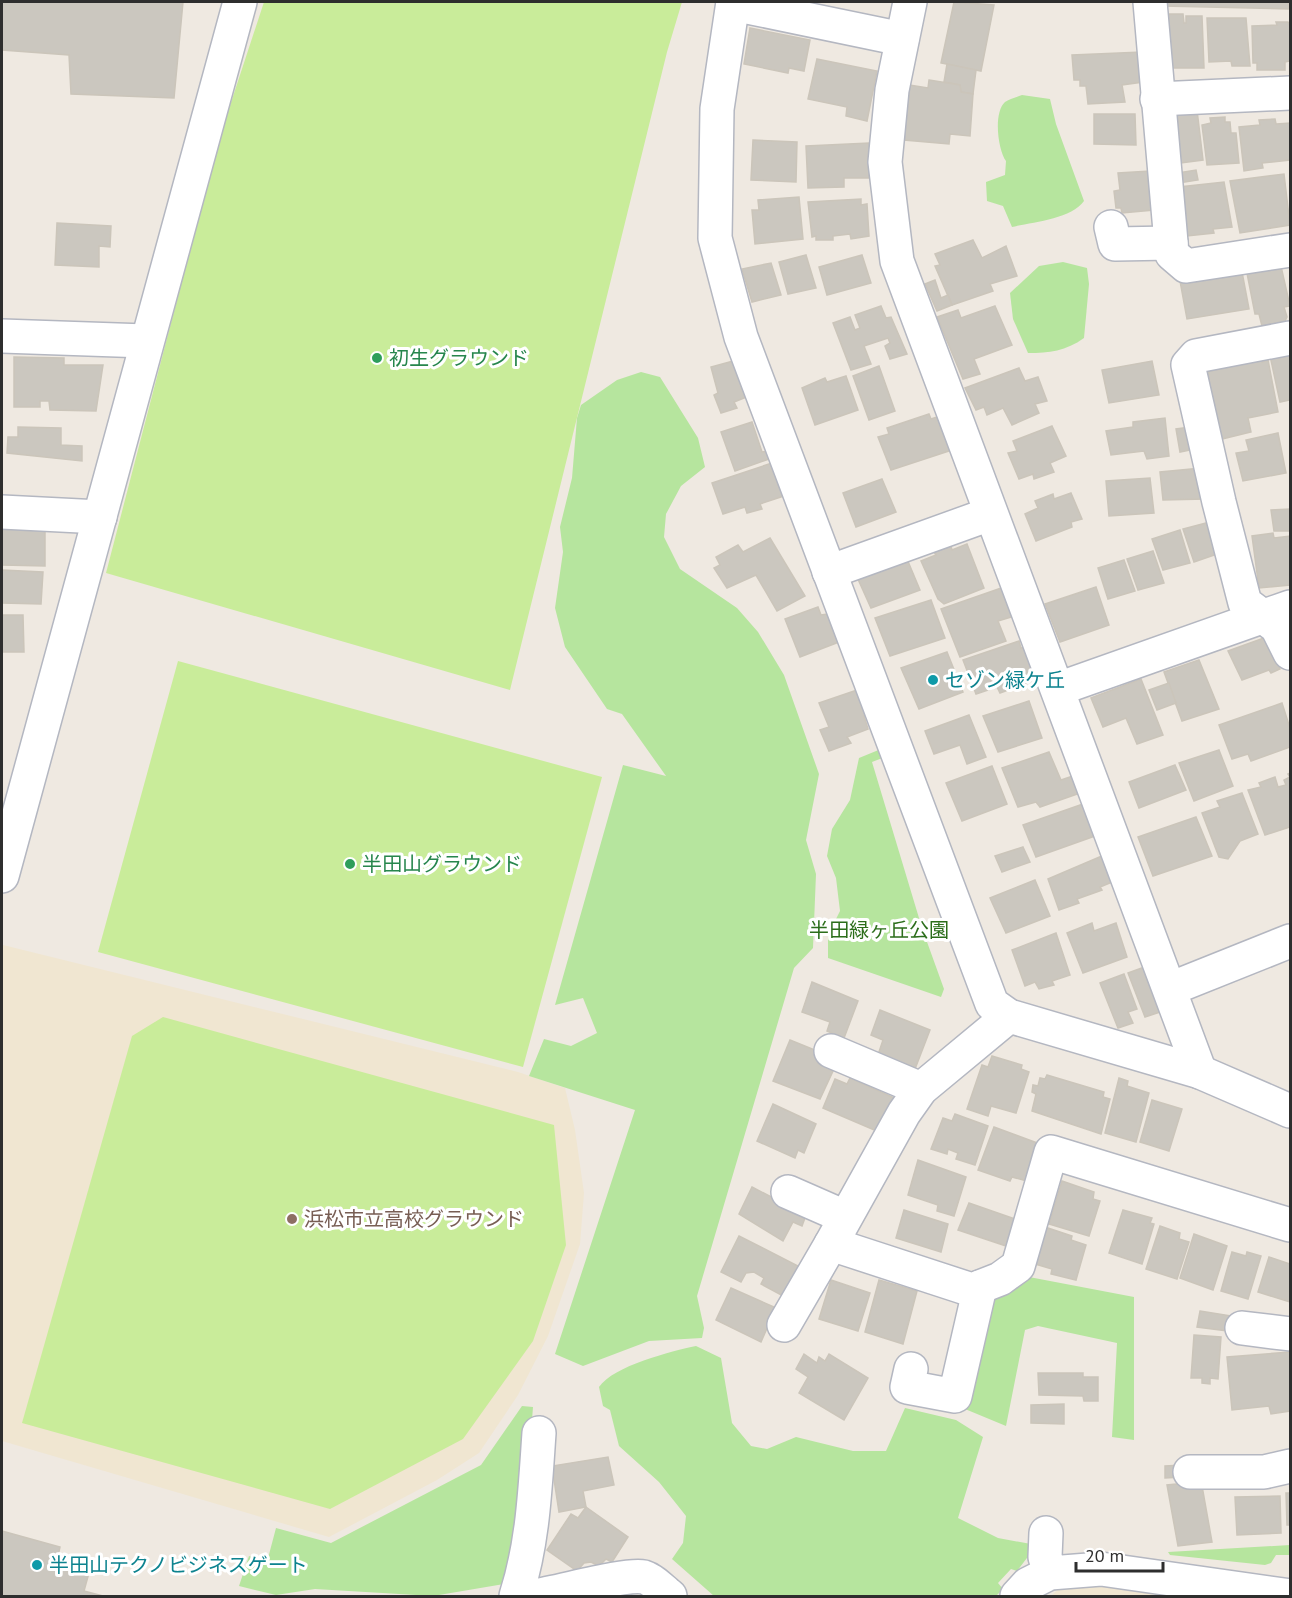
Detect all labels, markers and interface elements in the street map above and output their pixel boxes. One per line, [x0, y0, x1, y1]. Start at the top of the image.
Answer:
place label: 初生グラウンド [389, 345, 529, 371]
marker: 初生グラウンド [370, 351, 384, 365]
place label: セゾン緑ケ丘 [945, 667, 1065, 693]
marker: セゾン緑ケ丘 [926, 673, 940, 687]
place label: 半田山グラウンド [362, 851, 522, 877]
marker: 半田山グラウンド [343, 857, 357, 871]
park label: 半田緑ヶ丘公園 [809, 917, 949, 943]
place label: 浜松市立高校グラウンド [304, 1206, 524, 1232]
marker: 浜松市立高校グラウンド [285, 1212, 299, 1226]
scale bar [1076, 1535, 1163, 1573]
text: 20 m [1085, 1544, 1124, 1567]
place label: 半田山テクノビジネスゲート [49, 1552, 308, 1578]
marker: 半田山テクノビジネスゲート [30, 1558, 44, 1572]

